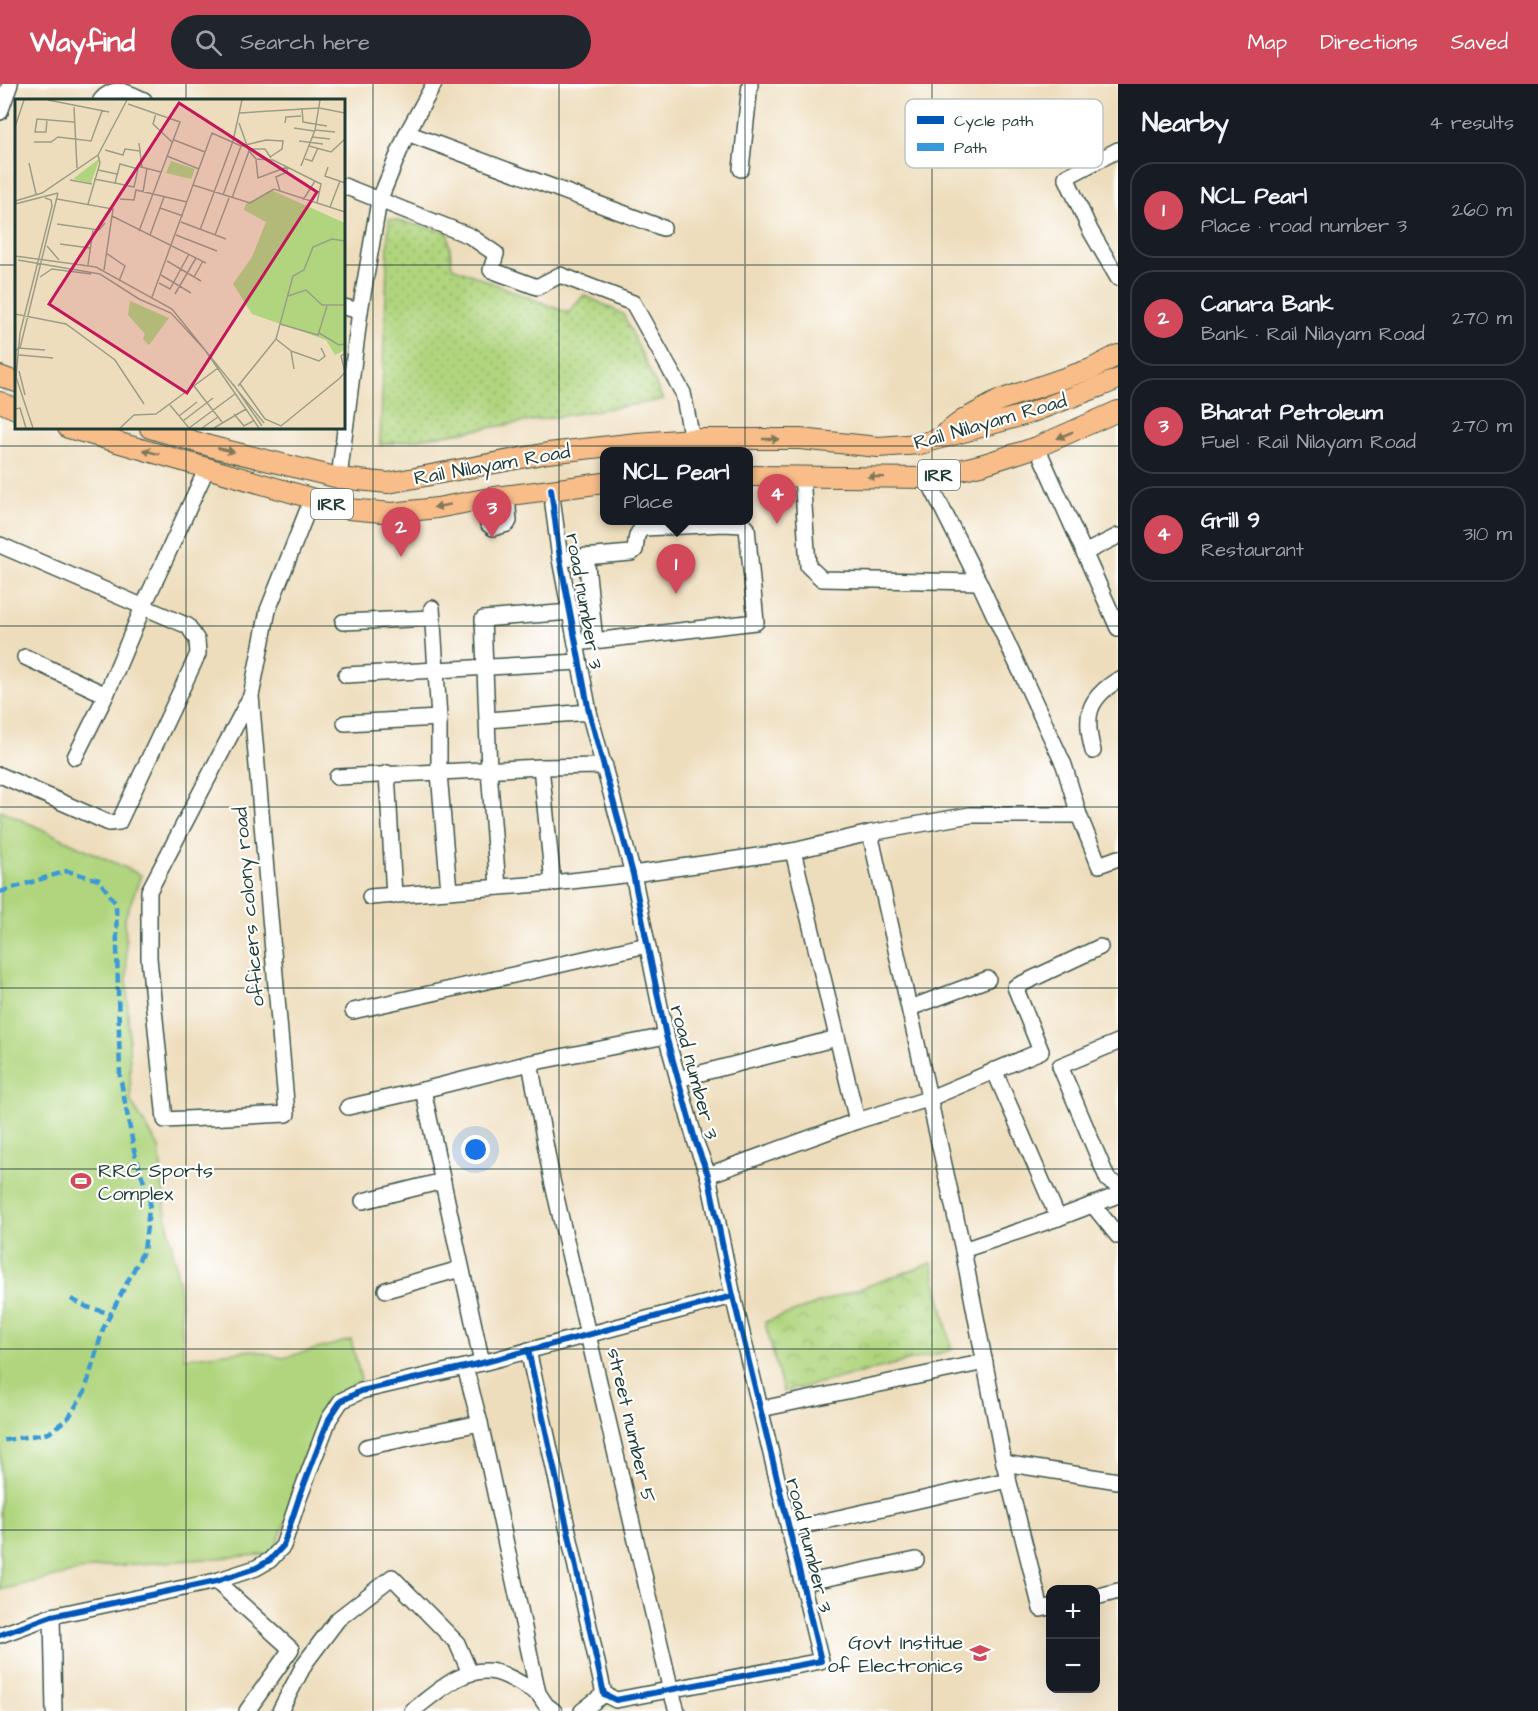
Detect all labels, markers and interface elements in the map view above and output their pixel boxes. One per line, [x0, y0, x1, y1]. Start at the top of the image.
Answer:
search box [171, 15, 591, 69]
text: Wayfind [30, 23, 135, 62]
icon: search [192, 26, 225, 59]
text: Search here [240, 27, 370, 58]
text: Map [1247, 28, 1287, 57]
text: Directions [1320, 28, 1418, 57]
text: Saved [1451, 28, 1508, 57]
inset map [15, 99, 345, 429]
legend [905, 99, 1103, 168]
text: Nearby [1142, 105, 1229, 141]
text: 4 results [1429, 109, 1514, 137]
text: Cycle path [954, 110, 1033, 133]
text: Path [954, 137, 987, 159]
text: NCL Pearl [1201, 181, 1307, 212]
text: 1 [1162, 196, 1165, 224]
text: 260 m [1452, 196, 1512, 224]
text: Place · road number 3 [1201, 212, 1407, 240]
text: Canara Bank [1201, 289, 1333, 320]
text: 2 [1158, 304, 1169, 332]
text: 270 m [1452, 304, 1512, 332]
text: Bank · Rail Nilayam Road [1201, 320, 1425, 348]
street label: Rail Nilayam Road [910, 387, 1070, 458]
text: Bharat Petroleum [1201, 397, 1383, 428]
text: 3 [1158, 412, 1169, 440]
text: 270 m [1452, 412, 1512, 440]
text: Fuel · Rail Nilayam Road [1201, 428, 1416, 456]
one-way arrow [1056, 431, 1073, 440]
one-way arrow [761, 434, 780, 444]
street label: Rail Nilayam Road [412, 437, 573, 493]
one-way arrow [217, 446, 235, 456]
one-way arrow [142, 447, 160, 456]
popup [600, 447, 753, 525]
text: NCL Pearl [623, 457, 730, 488]
road number: IRR [918, 460, 960, 490]
one-way arrow [867, 472, 886, 482]
pin: 4 [758, 474, 796, 524]
pin: 3 [472, 488, 512, 538]
text: Place [623, 488, 673, 516]
road number: IRR [311, 489, 353, 519]
one-way arrow [433, 502, 452, 511]
text: Grill 9 [1201, 505, 1260, 536]
pin: 2 [382, 508, 420, 557]
text: 4 [1157, 520, 1170, 548]
text: 310 m [1463, 520, 1512, 548]
street label: road number 3 [558, 531, 610, 671]
text: Restaurant [1201, 536, 1304, 564]
pin: 1 [656, 544, 696, 594]
street label: officers colony road [226, 806, 273, 1008]
street label: road number 3 [663, 1002, 725, 1142]
your location [461, 1135, 490, 1164]
place label: RRC Sports Complex [98, 1157, 213, 1208]
sports icon: RRC Sports Complex [69, 1169, 93, 1193]
street label: street number 5 [600, 1345, 662, 1505]
street label: road number 3 [779, 1475, 839, 1615]
map controls [1046, 1585, 1100, 1693]
button: + [1046, 1585, 1100, 1639]
place label: Govt Institue of Electronics [827, 1629, 963, 1680]
button: − [1046, 1639, 1100, 1693]
school or university icon: Govt Institue of Electronics [968, 1641, 992, 1665]

